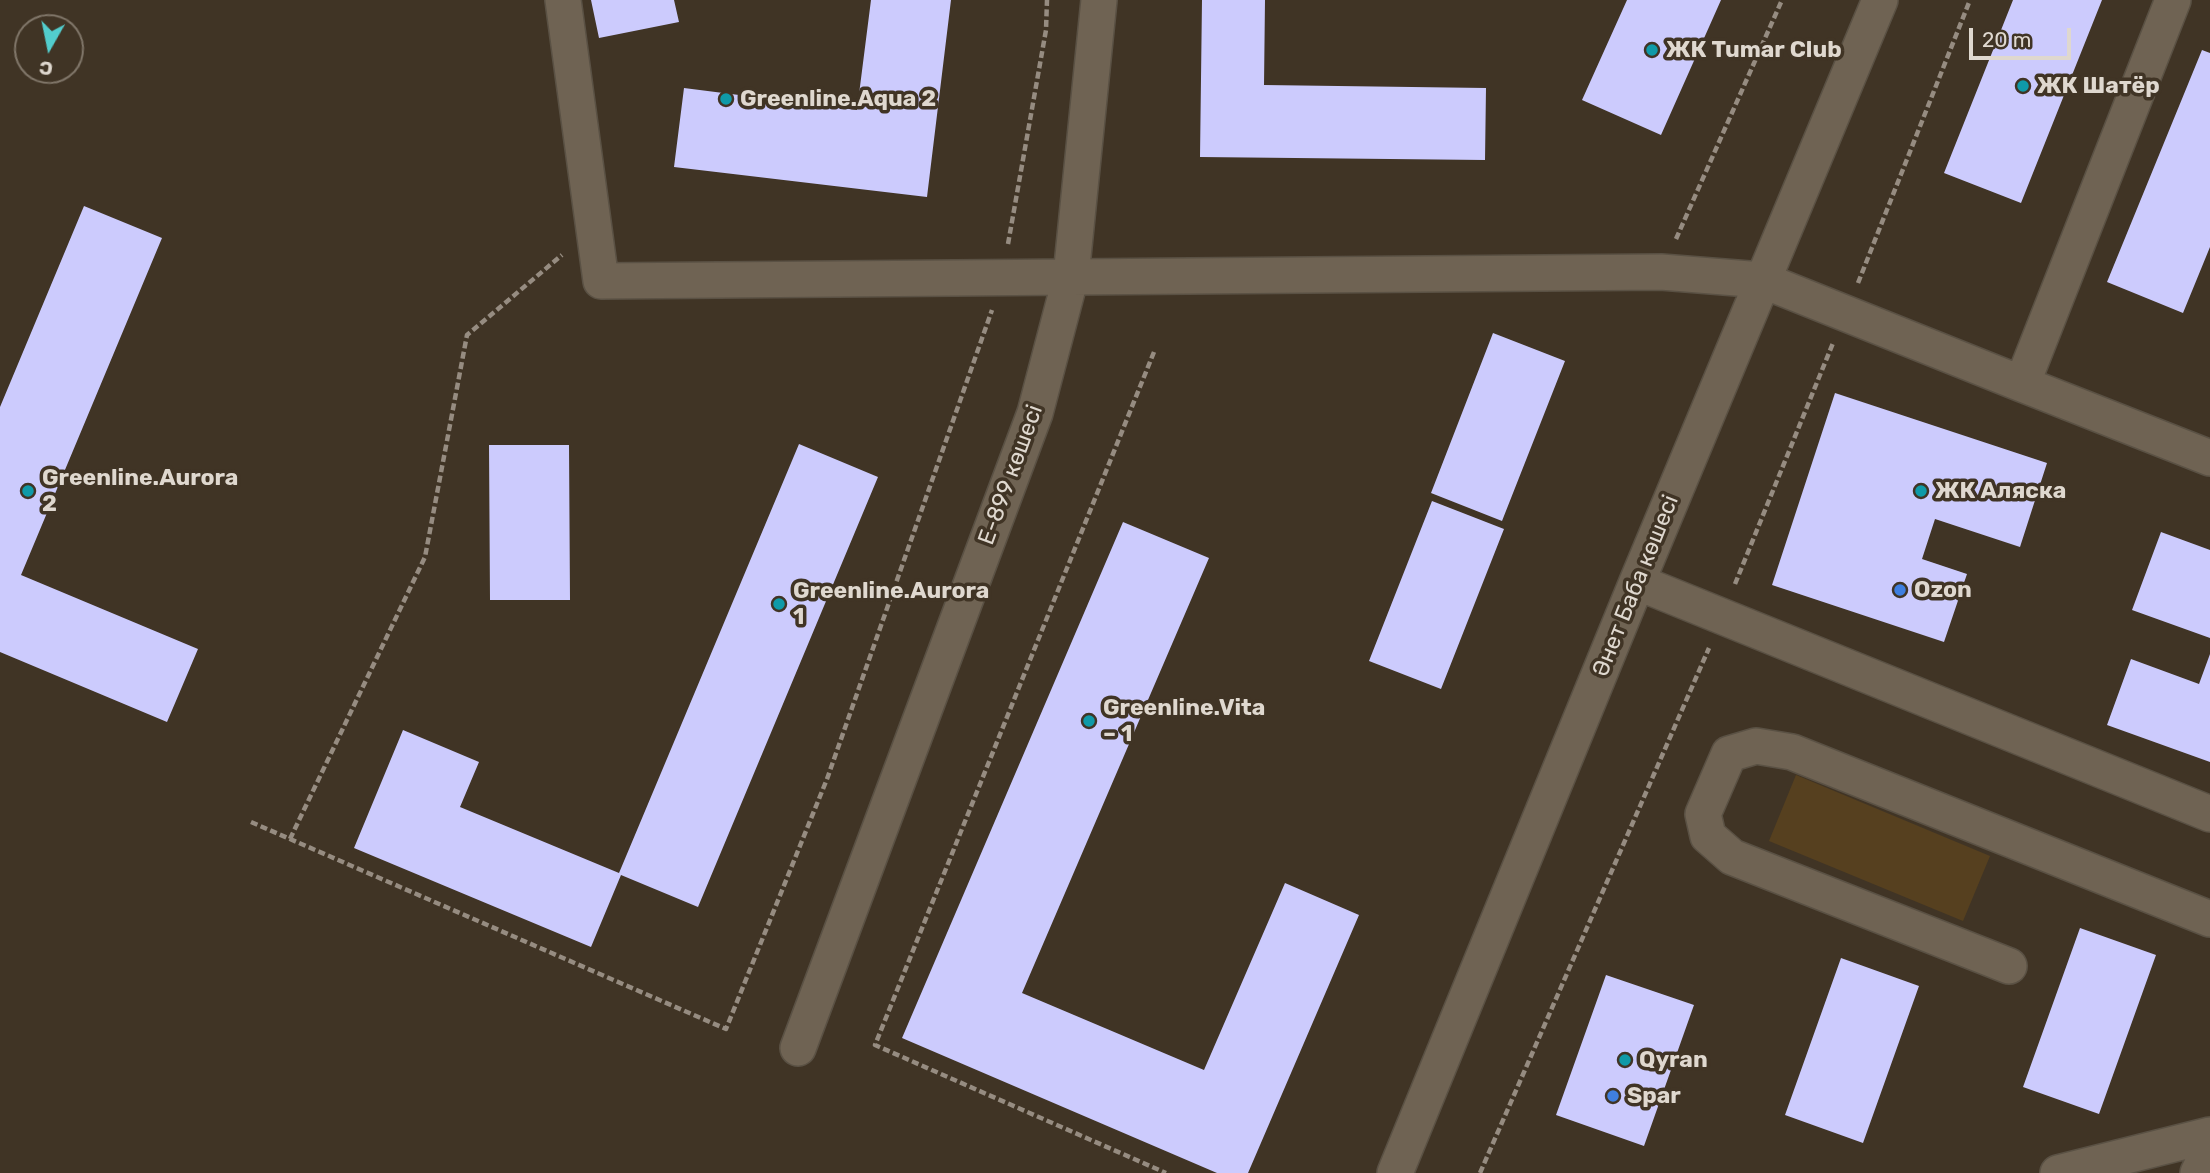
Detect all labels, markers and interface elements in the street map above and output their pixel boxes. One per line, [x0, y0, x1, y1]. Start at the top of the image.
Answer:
north arrow [14, 14, 84, 84]
scale bar [1972, 14, 2074, 58]
text: 20 m [1982, 27, 2031, 52]
place label: ЖК Tumar Club [1666, 36, 1842, 64]
marker: ЖК Tumar Club [1644, 42, 1660, 58]
text: С [38, 56, 54, 81]
place label: ЖК Шатёр [2037, 72, 2160, 100]
marker: ЖК Шатёр [2015, 78, 2031, 94]
place label: Greenline.Aqua 2 [740, 85, 936, 113]
marker: Greenline.Aqua 2 [718, 91, 734, 107]
street label: Е-899 көшесі [973, 401, 1049, 549]
place label: Greenline.Aurora 2 [42, 464, 238, 518]
place label: ЖК Аляска [1935, 477, 2066, 505]
marker: Greenline.Aurora 2 [20, 483, 36, 499]
marker: ЖК Аляска [1913, 483, 1929, 499]
street label: Әнет Баба көшесі [1587, 491, 1685, 681]
place label: Ozon [1914, 576, 1972, 604]
place label: Greenline.Aurora 1 [793, 577, 989, 631]
marker: Ozon [1892, 582, 1908, 598]
marker: Greenline.Aurora 1 [771, 596, 787, 612]
place label: Greenline.Vita – 1 [1103, 694, 1265, 748]
marker: Greenline.Vita – 1 [1081, 713, 1097, 729]
place label: Qyran [1639, 1046, 1708, 1074]
marker: Qyran [1617, 1052, 1633, 1068]
place label: Spar [1627, 1082, 1681, 1110]
marker: Spar [1605, 1088, 1621, 1104]

